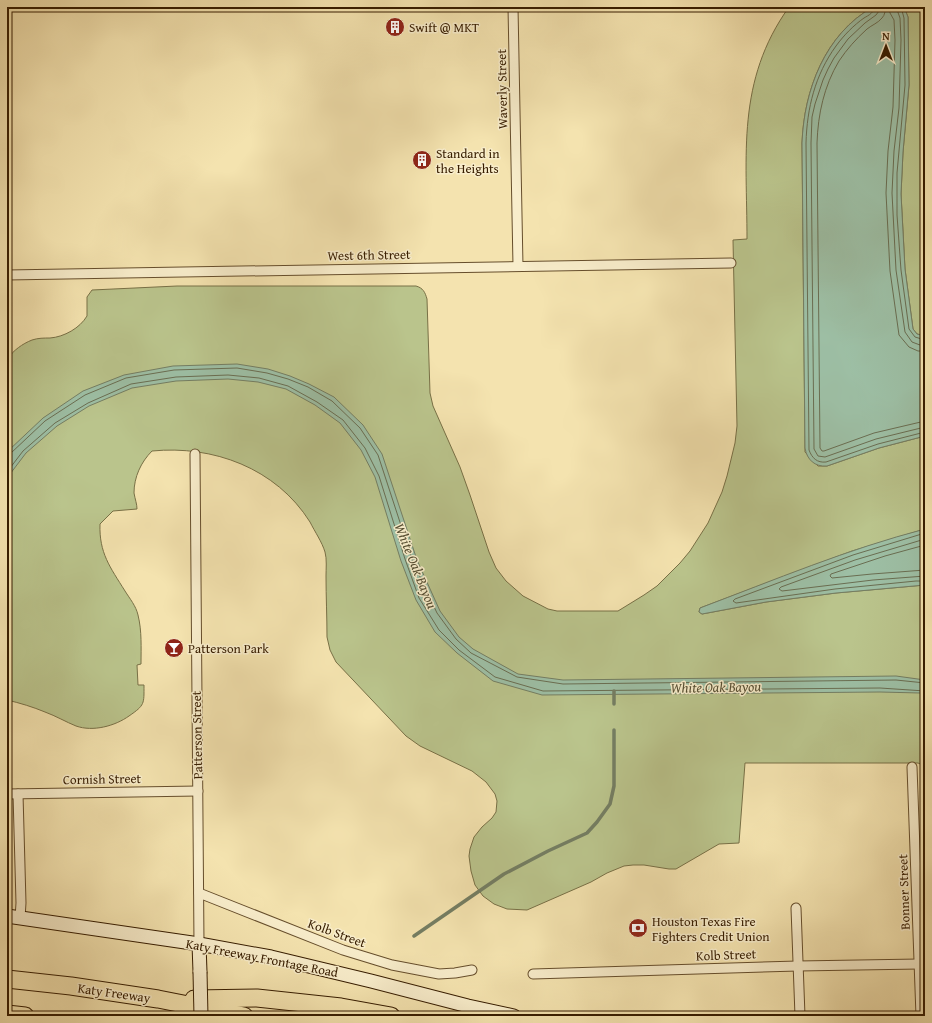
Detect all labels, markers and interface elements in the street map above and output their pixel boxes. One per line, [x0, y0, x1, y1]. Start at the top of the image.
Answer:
building icon: Swift @ MKT [384, 16, 406, 38]
place label: Swift @ MKT [409, 18, 480, 37]
north arrow [866, 26, 906, 66]
text: N [882, 28, 890, 44]
street label: Waverly Street [492, 48, 512, 129]
place label: Standard in the Heights [436, 144, 500, 178]
building icon: Standard in the Heights [411, 149, 433, 171]
street label: West 6th Street [327, 245, 411, 265]
water label: White Oak Bayou [390, 520, 442, 612]
bar icon: Patterson Park [163, 637, 185, 659]
place label: Patterson Park [188, 639, 269, 658]
water label: White Oak Bayou [670, 676, 762, 698]
street label: Patterson Street [187, 690, 207, 779]
street label: Cornish Street [63, 769, 142, 789]
street label: Bonner Street [893, 853, 915, 930]
place label: Houston Texas Fire Fighters Credit Union [652, 912, 770, 946]
street label: Kolb Street [305, 914, 369, 952]
bank icon: Houston Texas Fire Fighters Credit Union [627, 917, 649, 939]
street label: Katy Freeway Frontage Road [184, 934, 340, 982]
street label: Kolb Street [695, 944, 757, 966]
street label: Katy Freeway [76, 979, 152, 1008]

